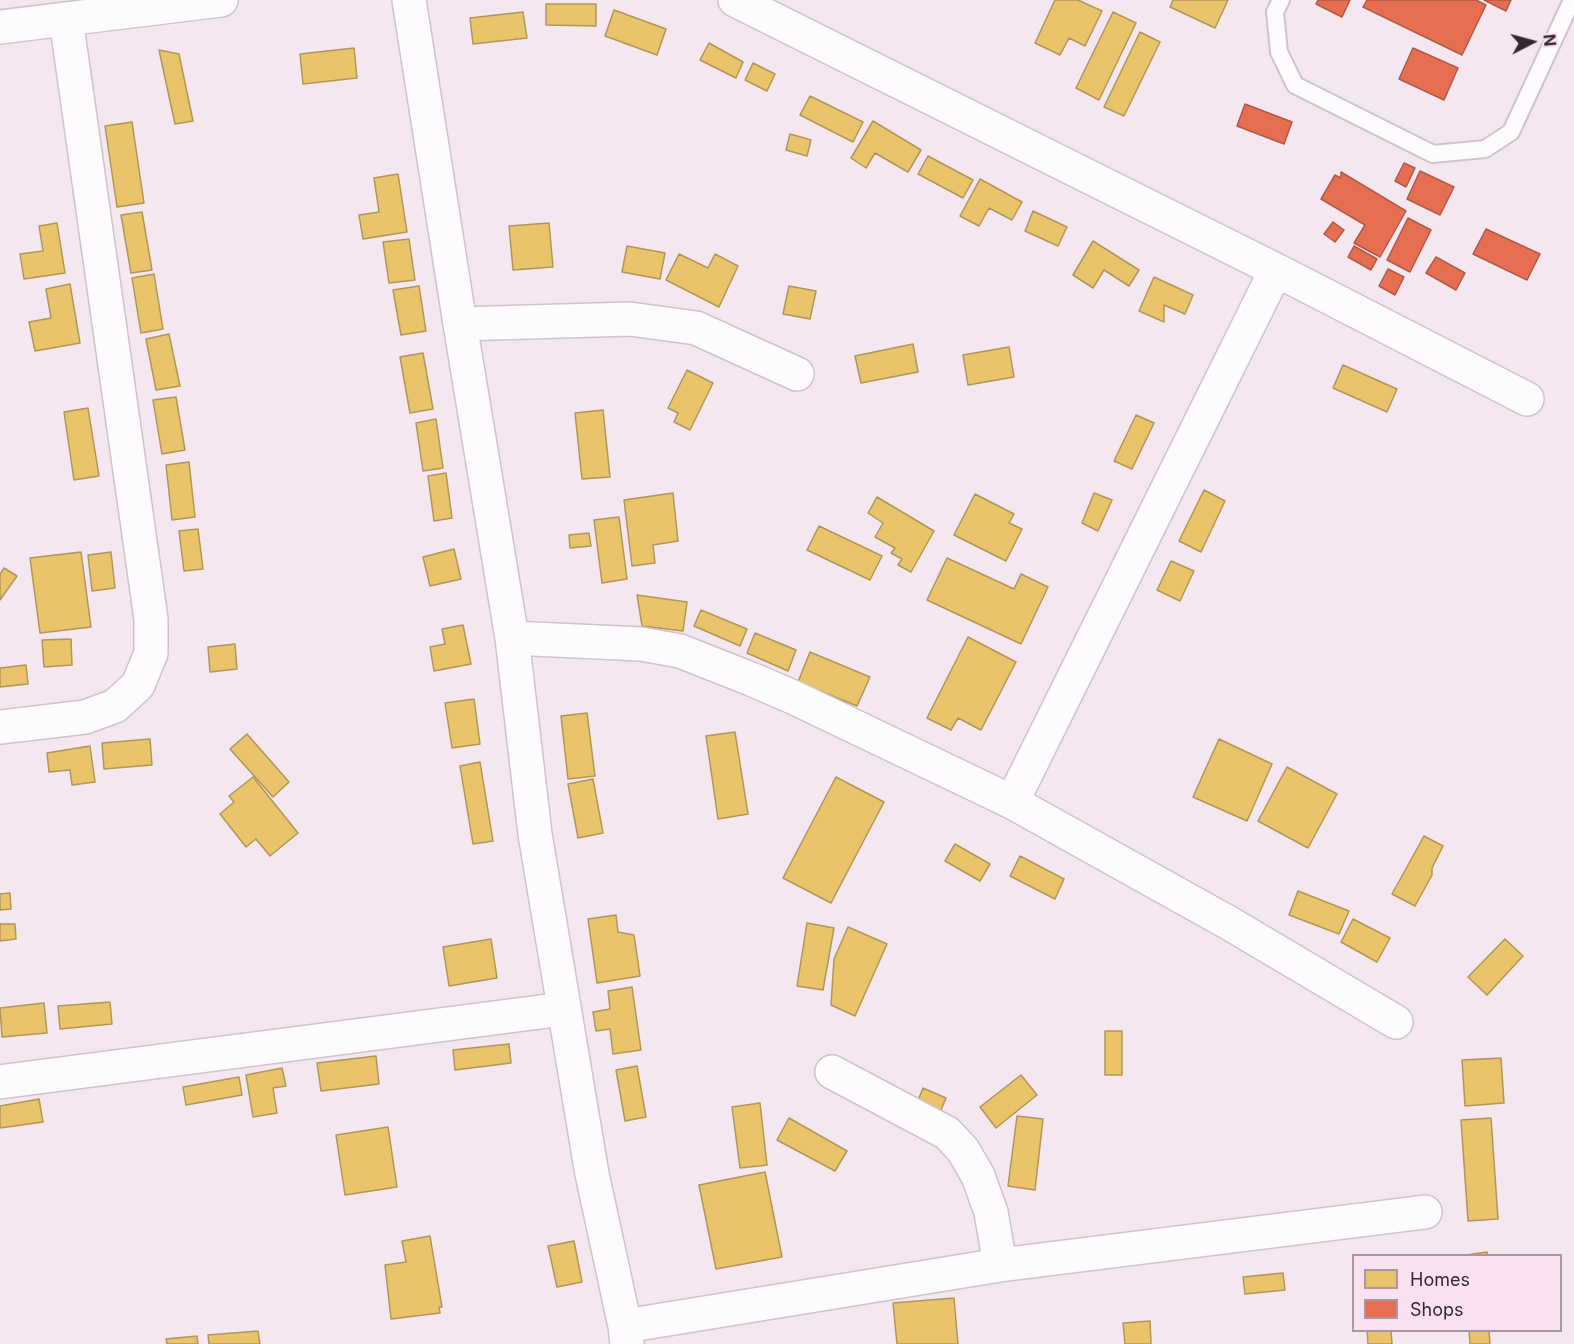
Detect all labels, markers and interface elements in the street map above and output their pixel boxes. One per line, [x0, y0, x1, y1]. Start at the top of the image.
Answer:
north arrow [1502, 12, 1562, 72]
text: N [1539, 33, 1560, 47]
legend [1352, 1254, 1562, 1332]
text: Homes [1410, 1269, 1470, 1290]
text: Shops [1410, 1299, 1464, 1320]

